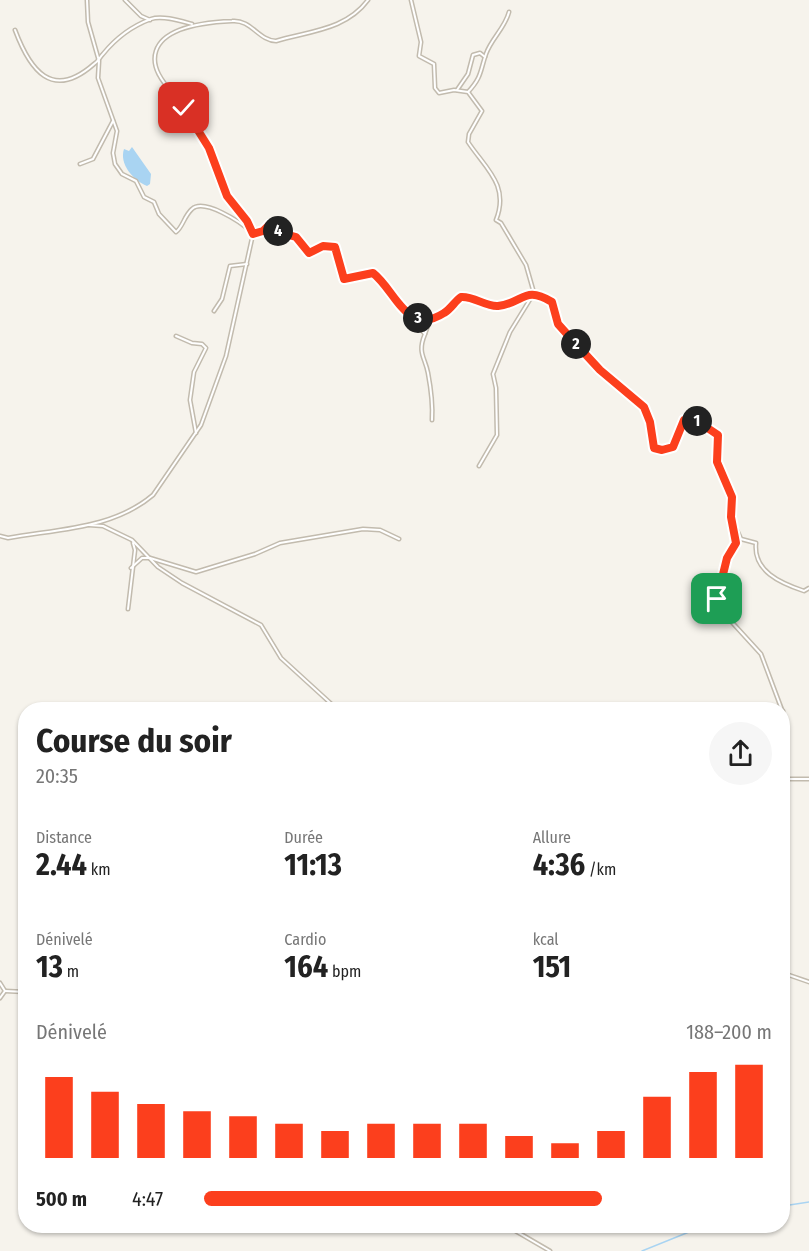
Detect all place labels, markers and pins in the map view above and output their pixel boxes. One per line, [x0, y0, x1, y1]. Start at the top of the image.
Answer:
pin [158, 82, 209, 133]
pin: 4 [263, 216, 293, 246]
pin: 3 [403, 303, 433, 333]
pin: 2 [561, 329, 591, 359]
pin: 1 [682, 406, 712, 436]
pin [691, 573, 742, 624]

